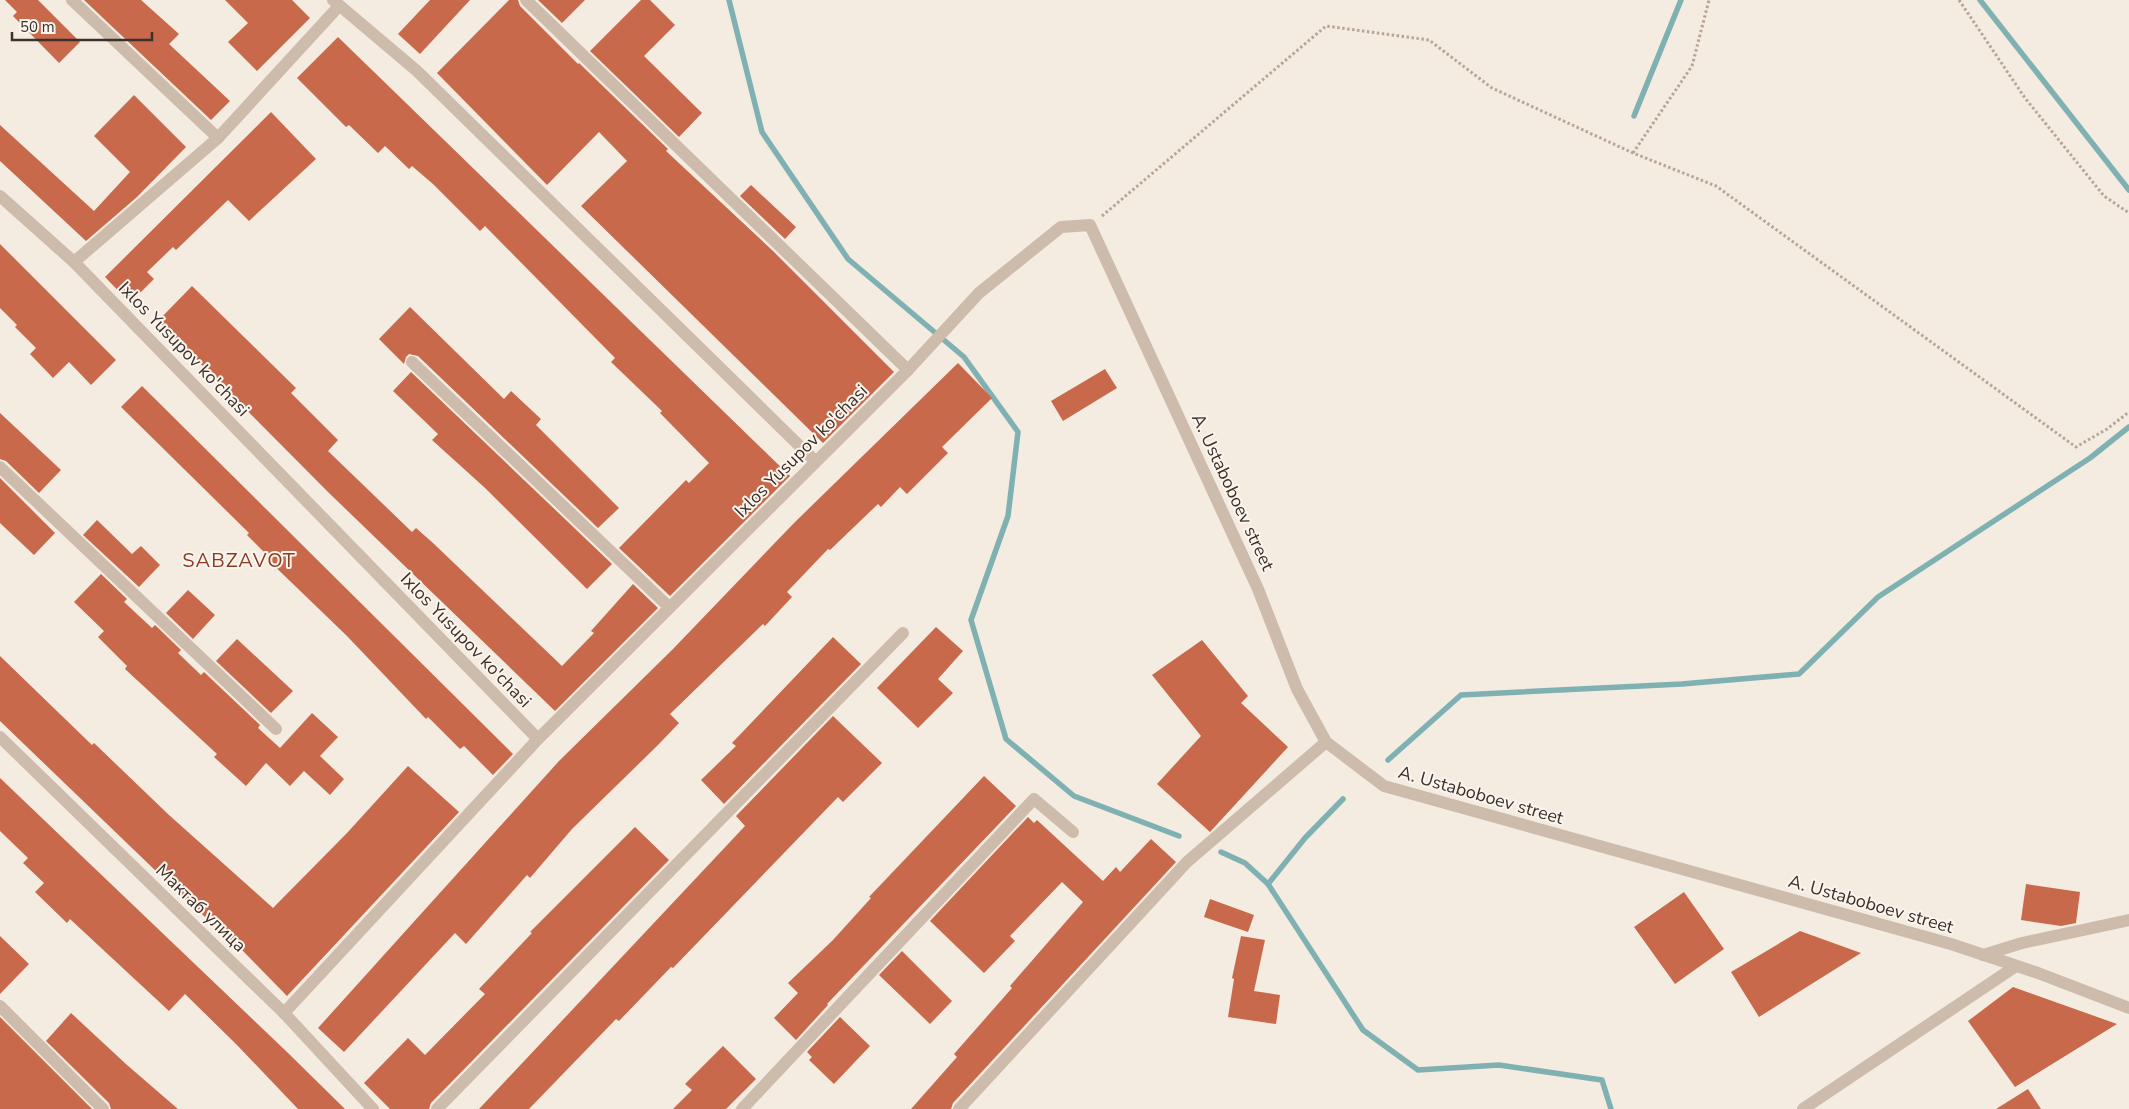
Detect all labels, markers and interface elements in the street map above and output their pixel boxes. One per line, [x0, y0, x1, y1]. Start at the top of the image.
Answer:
scale bar [12, 10, 152, 42]
text: 50 m [20, 17, 55, 37]
street label: Ixlos Yusupov ko'chasi [113, 276, 255, 422]
street label: Ixlos Yusupov ko'chasi [729, 379, 873, 523]
street label: A. Ustaboboev street [1186, 410, 1280, 575]
district label: SABZAVOT [182, 547, 296, 574]
street label: Ixlos Yusupov ko'chasi [395, 567, 537, 713]
street label: A. Ustaboboev street [1396, 760, 1567, 830]
street label: Мактаб улица [150, 859, 252, 957]
street label: A. Ustaboboev street [1786, 869, 1957, 939]

